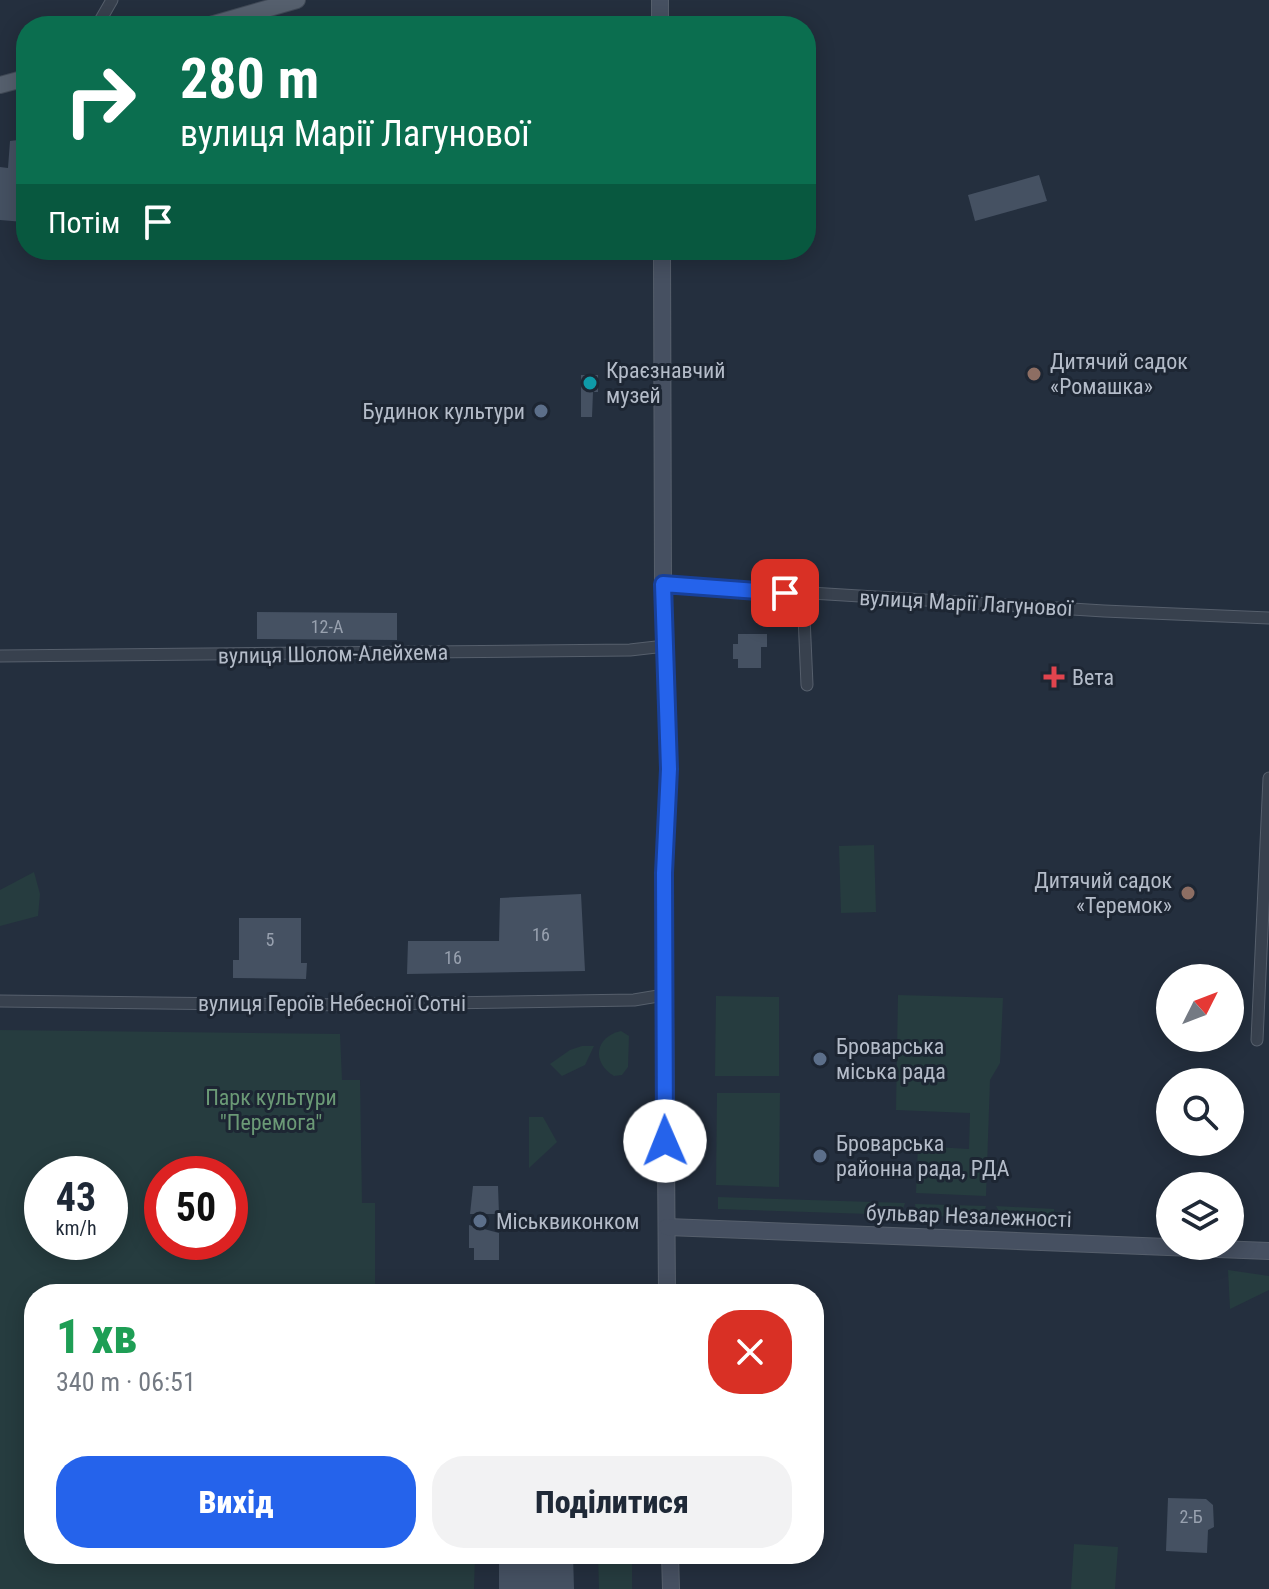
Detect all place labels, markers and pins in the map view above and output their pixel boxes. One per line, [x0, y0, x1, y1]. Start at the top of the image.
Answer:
place label: Дитячий садок «Ромашка» [1050, 349, 1188, 399]
place label: Краєзнавчий музей [606, 358, 725, 408]
marker: Дитячий садок «Ромашка» [1025, 365, 1043, 383]
marker: Краєзнавчий музей [581, 374, 599, 392]
place label: Будинок культури [363, 399, 525, 424]
marker: Будинок культури [532, 402, 550, 420]
pin [751, 559, 819, 627]
place label: Вета [1072, 665, 1114, 690]
marker: Вета [1043, 666, 1065, 688]
place label: Дитячий садок «Теремок» [1034, 868, 1172, 918]
marker: Дитячий садок «Теремок» [1179, 884, 1197, 902]
place label: Броварська міська рада [836, 1034, 946, 1084]
marker: Броварська міська рада [811, 1050, 829, 1068]
place label: Броварська районна рада, РДА [836, 1131, 1010, 1181]
marker: Броварська районна рада, РДА [811, 1147, 829, 1165]
place label: Міськвиконком [496, 1209, 639, 1234]
marker: Міськвиконком [471, 1212, 489, 1230]

